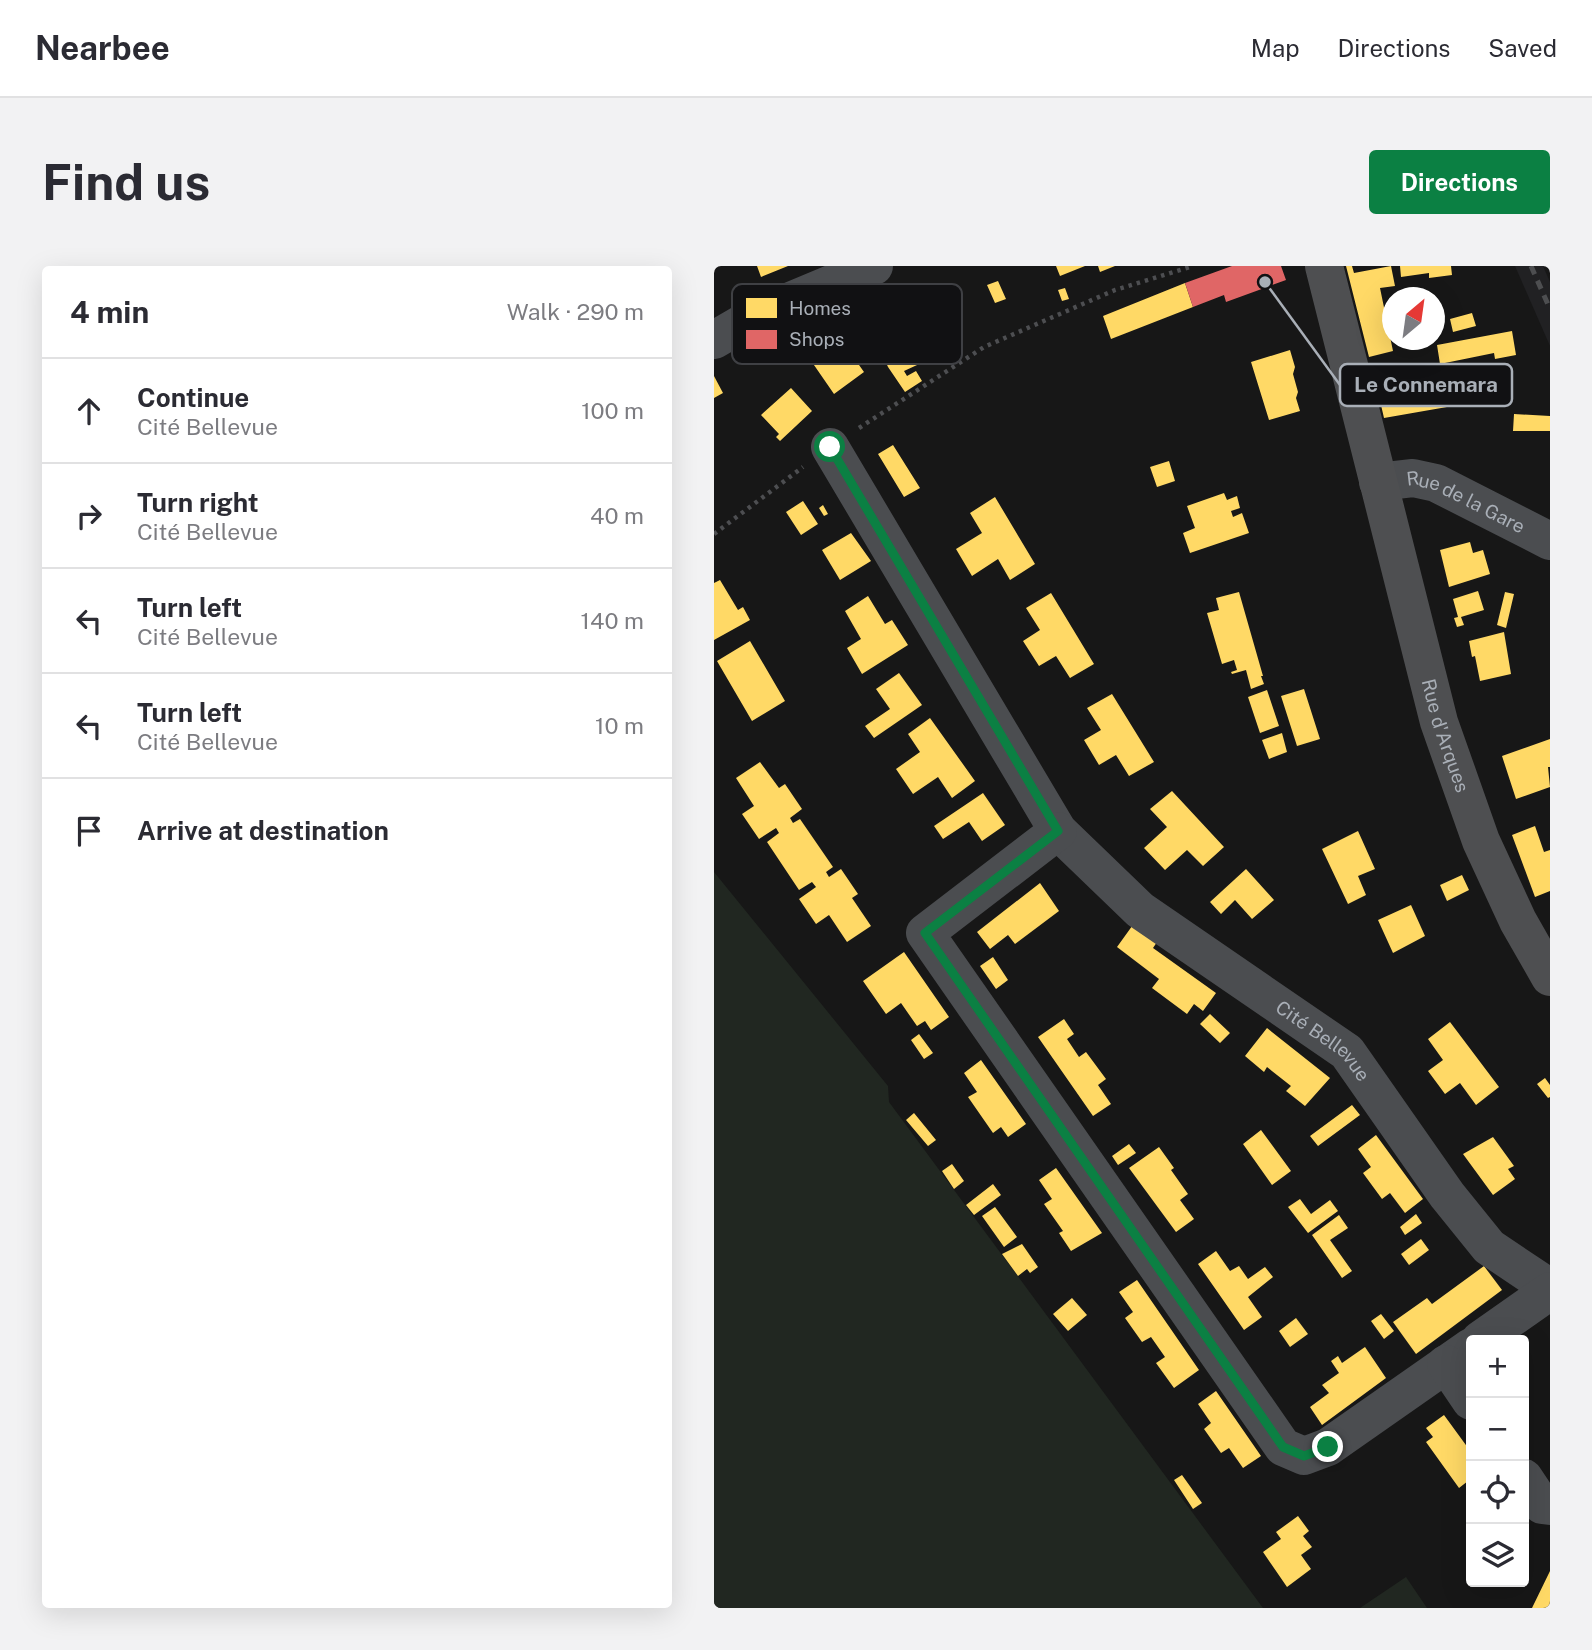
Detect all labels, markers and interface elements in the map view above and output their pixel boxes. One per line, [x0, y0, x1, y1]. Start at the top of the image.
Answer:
text: Nearbee [35, 29, 170, 67]
text: Map [1251, 34, 1300, 62]
text: Directions [1338, 34, 1450, 62]
text: Saved [1488, 34, 1557, 62]
button: Directions [1369, 150, 1550, 214]
text: Find us [42, 153, 210, 211]
legend [732, 284, 962, 364]
north arrow [1382, 287, 1445, 350]
text: 4 min [70, 294, 149, 330]
text: Homes [789, 297, 851, 319]
text: Walk · 290 m [507, 298, 644, 325]
text: Shops [789, 328, 844, 350]
callout: Le Connemara [1340, 364, 1512, 406]
text: Le Connemara [1354, 372, 1498, 397]
text: Continue [137, 382, 249, 413]
icon: ahead [70, 392, 108, 430]
text: 100 m [581, 397, 644, 424]
text: Cité Bellevue [137, 413, 278, 440]
route start [814, 431, 845, 462]
street label: Rue de la Gare [1405, 466, 1529, 538]
text: Turn right [137, 487, 259, 518]
icon: right [70, 497, 108, 535]
text: 40 m [590, 502, 644, 529]
text: Cité Bellevue [137, 518, 278, 545]
text: Turn left [137, 592, 242, 623]
icon: left [70, 602, 108, 640]
text: 140 m [581, 607, 644, 634]
text: Cité Bellevue [137, 623, 278, 650]
street label: Rue d'Arques [1417, 676, 1474, 795]
text: Turn left [137, 697, 242, 728]
icon: left [70, 707, 108, 745]
text: 10 m [595, 712, 644, 739]
text: Cité Bellevue [137, 728, 278, 755]
icon: arrive [70, 812, 108, 850]
text: Arrive at destination [137, 815, 389, 846]
street label: Cité Bellevue [1272, 996, 1375, 1085]
map controls [1466, 1335, 1529, 1587]
button: + [1466, 1335, 1529, 1398]
button: − [1466, 1398, 1529, 1461]
route end [1312, 1431, 1343, 1462]
button: locate [1466, 1461, 1529, 1524]
button: layers [1466, 1524, 1529, 1587]

